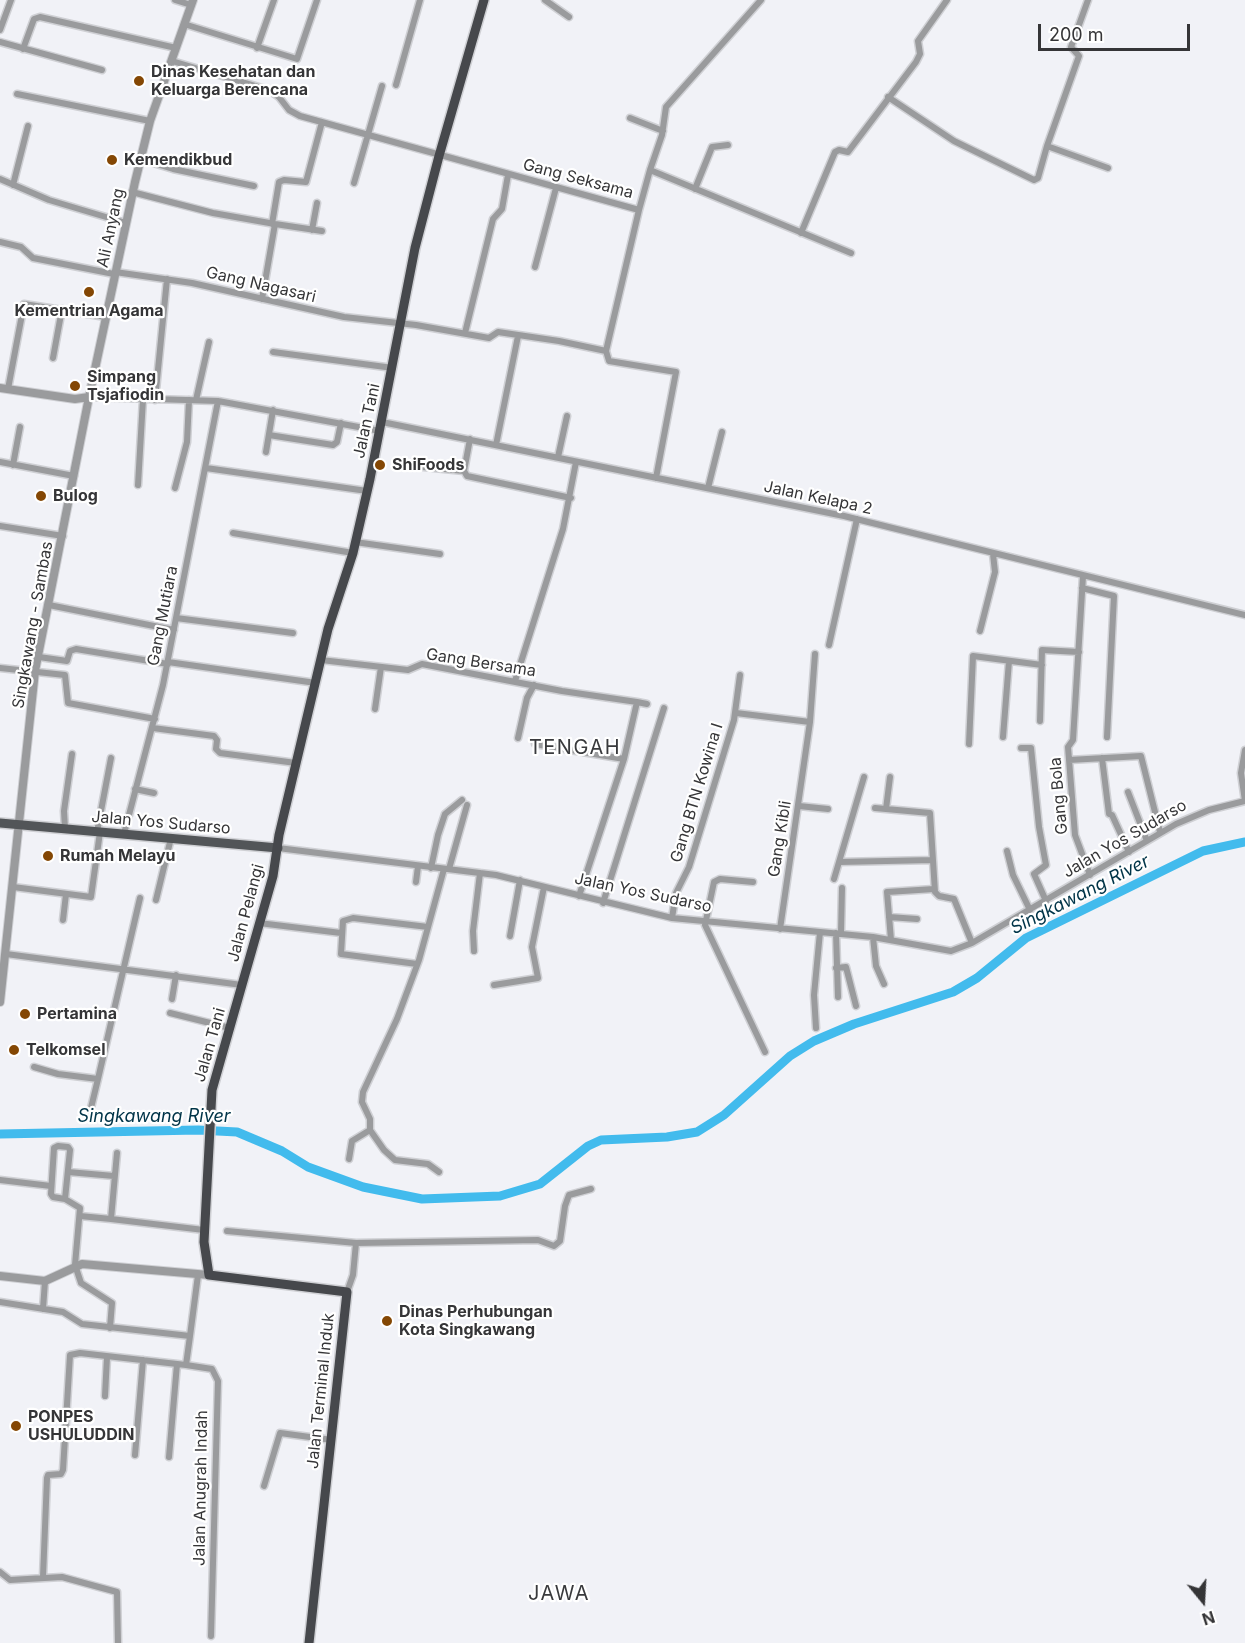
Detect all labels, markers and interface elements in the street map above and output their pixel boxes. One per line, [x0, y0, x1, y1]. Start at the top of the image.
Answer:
scale bar [1041, 12, 1192, 50]
text: 200 m [1049, 24, 1104, 45]
place label: Dinas Kesehatan dan Keluarga Berencana [151, 62, 315, 100]
marker: Dinas Kesehatan dan Keluarga Berencana [132, 74, 146, 88]
place label: Kemendikbud [124, 150, 232, 170]
marker: Kemendikbud [105, 153, 119, 167]
street label: Gang Seksama [521, 155, 635, 203]
street label: Ali Anyang [93, 187, 129, 269]
street label: Gang Nagasari [204, 263, 318, 307]
marker: Kementrian Agama [82, 285, 96, 299]
place label: Kementrian Agama [14, 301, 164, 321]
place label: Simpang Tsjafiodin [87, 367, 164, 405]
marker: Simpang Tsjafiodin [68, 379, 82, 393]
street label: Jalan Tani [350, 382, 384, 460]
place label: ShiFoods [392, 455, 464, 475]
marker: ShiFoods [373, 458, 387, 472]
street label: Jalan Kelapa 2 [762, 477, 874, 519]
place label: Bulog [53, 486, 98, 506]
marker: Bulog [34, 489, 48, 503]
street label: Singkawang - Sambas [9, 540, 57, 710]
street label: Gang Mutiara [144, 564, 182, 668]
street label: Gang Bersama [425, 645, 537, 681]
street label: Gang BTN Kowina I [667, 721, 727, 865]
district label: TENGAH [529, 736, 621, 760]
street label: Gang Bola [1046, 757, 1072, 835]
street label: Jalan Yos Sudarso [1060, 796, 1190, 882]
street label: Gang Kibli [764, 799, 796, 879]
street label: Jalan Yos Sudarso [91, 807, 231, 839]
place label: Rumah Melayu [60, 846, 175, 866]
marker: Rumah Melayu [41, 849, 55, 863]
water label: Singkawang River [1007, 851, 1153, 939]
street label: Jalan Pelangi [224, 862, 268, 964]
street label: Jalan Yos Sudarso [573, 869, 713, 917]
place label: Pertamina [37, 1004, 117, 1024]
street label: Jalan Tani [190, 1006, 230, 1084]
marker: Pertamina [18, 1007, 32, 1021]
place label: Telkomsel [26, 1040, 105, 1060]
marker: Telkomsel [7, 1043, 21, 1057]
water label: Singkawang River [77, 1106, 231, 1128]
place label: Dinas Perhubungan Kota Singkawang [399, 1302, 553, 1340]
street label: Jalan Terminal Induk [303, 1312, 339, 1470]
marker: Dinas Perhubungan Kota Singkawang [380, 1314, 394, 1328]
place label: PONPES USHULUDDIN [28, 1407, 134, 1445]
street label: Jalan Anugrah Indah [190, 1410, 212, 1566]
marker: PONPES USHULUDDIN [9, 1419, 23, 1433]
north arrow [1173, 1571, 1233, 1631]
district label: JAWA [528, 1582, 590, 1606]
text: N [1200, 1607, 1217, 1630]

